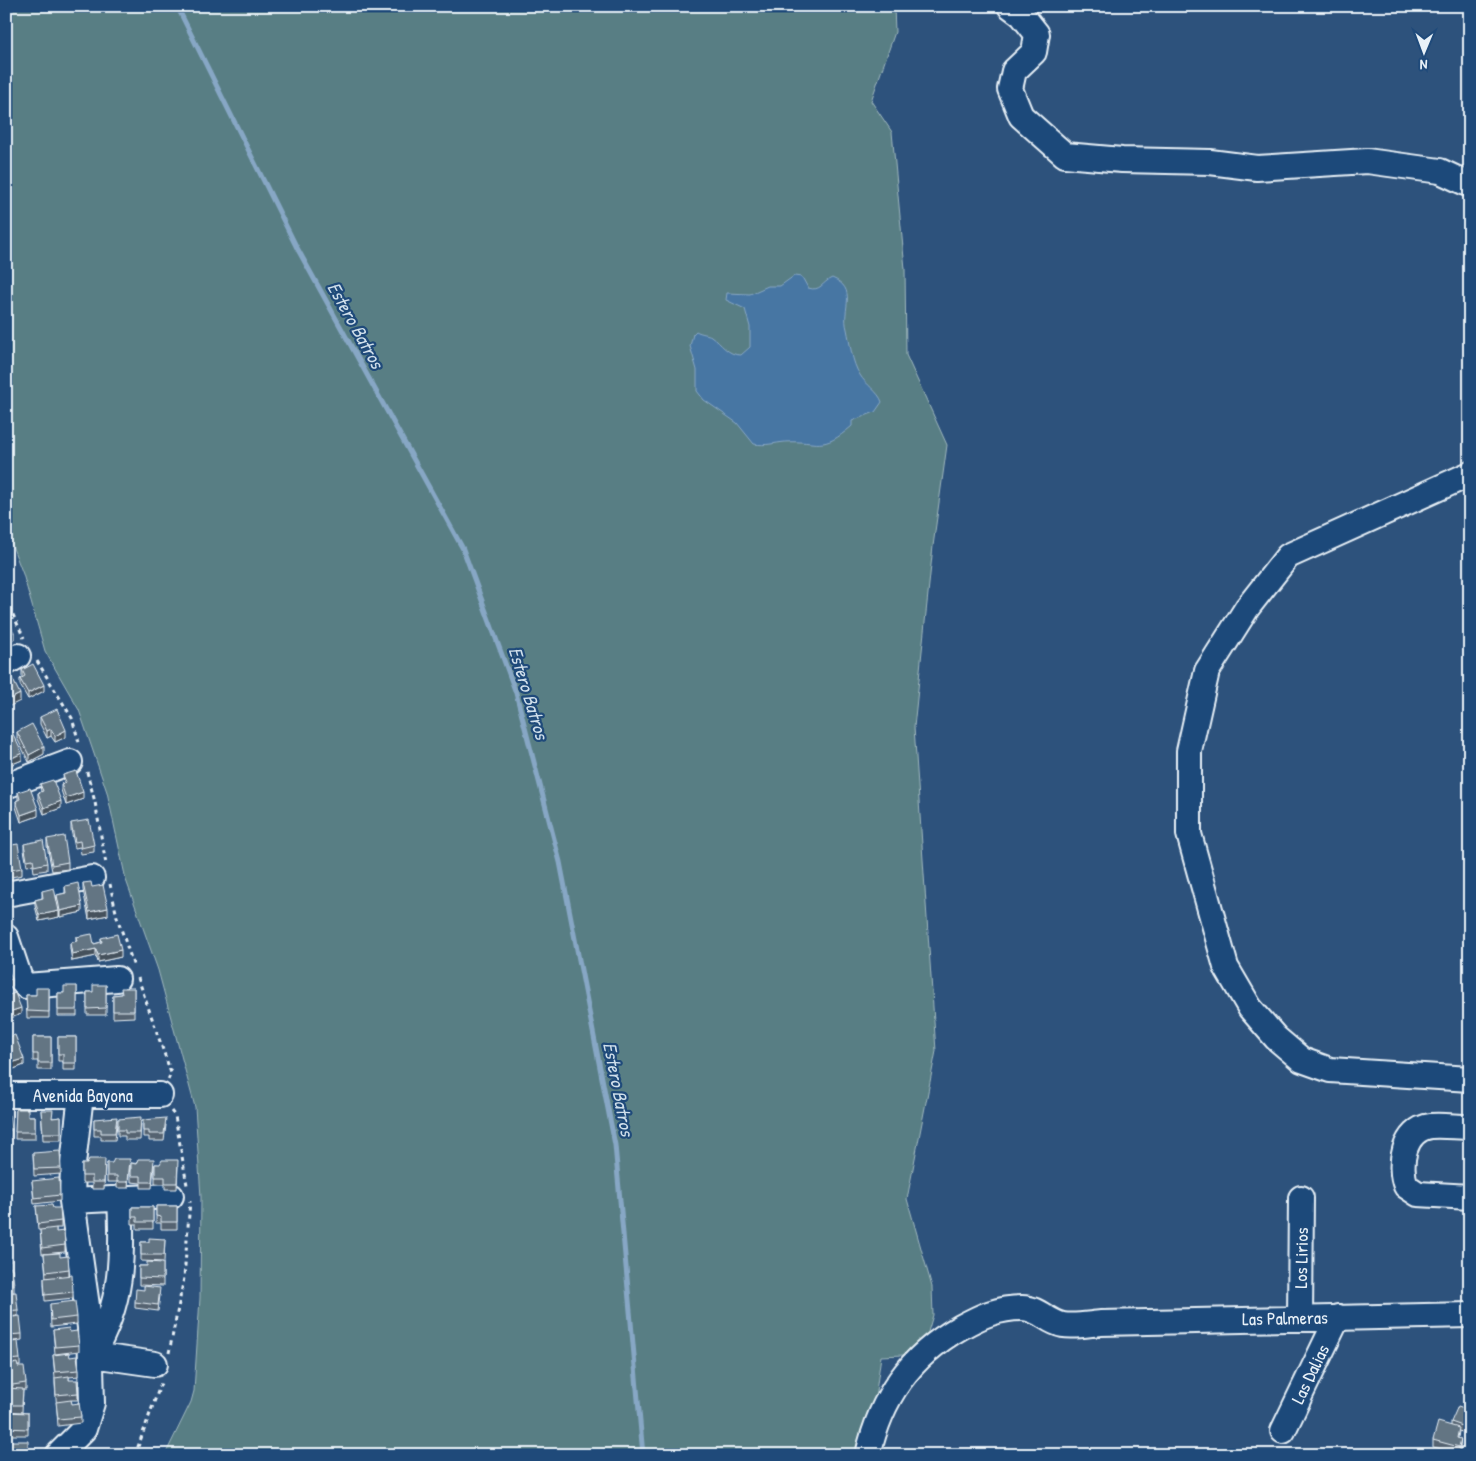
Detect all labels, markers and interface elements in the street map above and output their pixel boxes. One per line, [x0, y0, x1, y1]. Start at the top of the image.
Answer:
north arrow [1398, 28, 1448, 78]
text: N [1419, 56, 1428, 75]
water label: Estero Batros [322, 277, 391, 374]
water label: Estero Batros [503, 644, 556, 744]
water label: Estero Batros [597, 1040, 641, 1140]
street label: Avenida Bayona [33, 1083, 133, 1108]
street label: Los Lirios [1288, 1227, 1314, 1289]
street label: Las Palmeras [1242, 1305, 1328, 1331]
street label: Las Dalias [1285, 1340, 1335, 1408]

